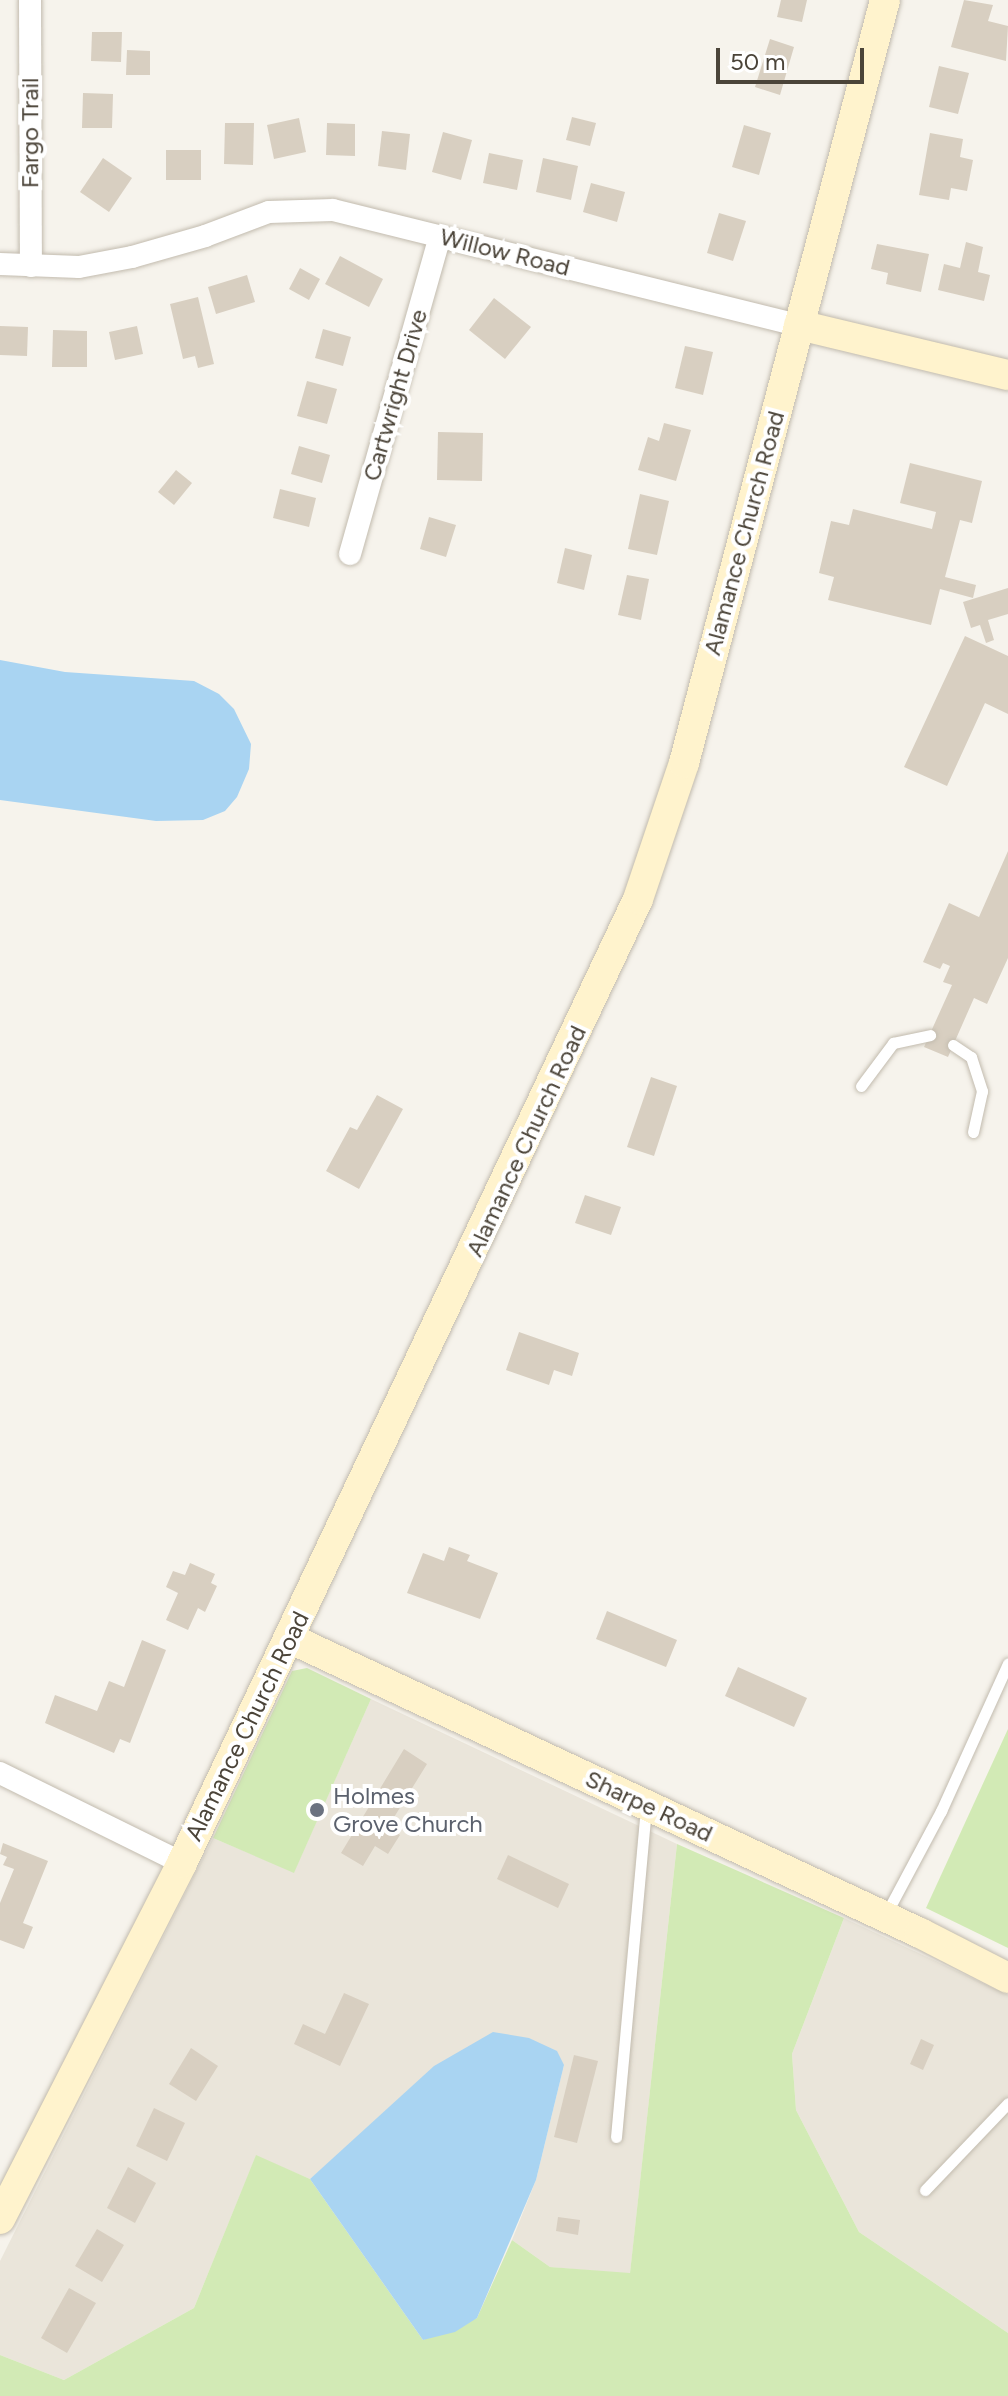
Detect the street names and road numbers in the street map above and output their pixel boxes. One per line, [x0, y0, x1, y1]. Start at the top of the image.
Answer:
street label: Fargo Trail [16, 78, 44, 188]
street label: Willow Road [437, 222, 573, 282]
street label: Cartwright Drive [357, 306, 433, 484]
street label: Alamance Church Road [698, 408, 790, 658]
street label: Alamance Church Road [460, 1021, 592, 1261]
street label: Alamance Church Road [179, 1607, 315, 1845]
street label: Sharpe Road [581, 1764, 717, 1848]

